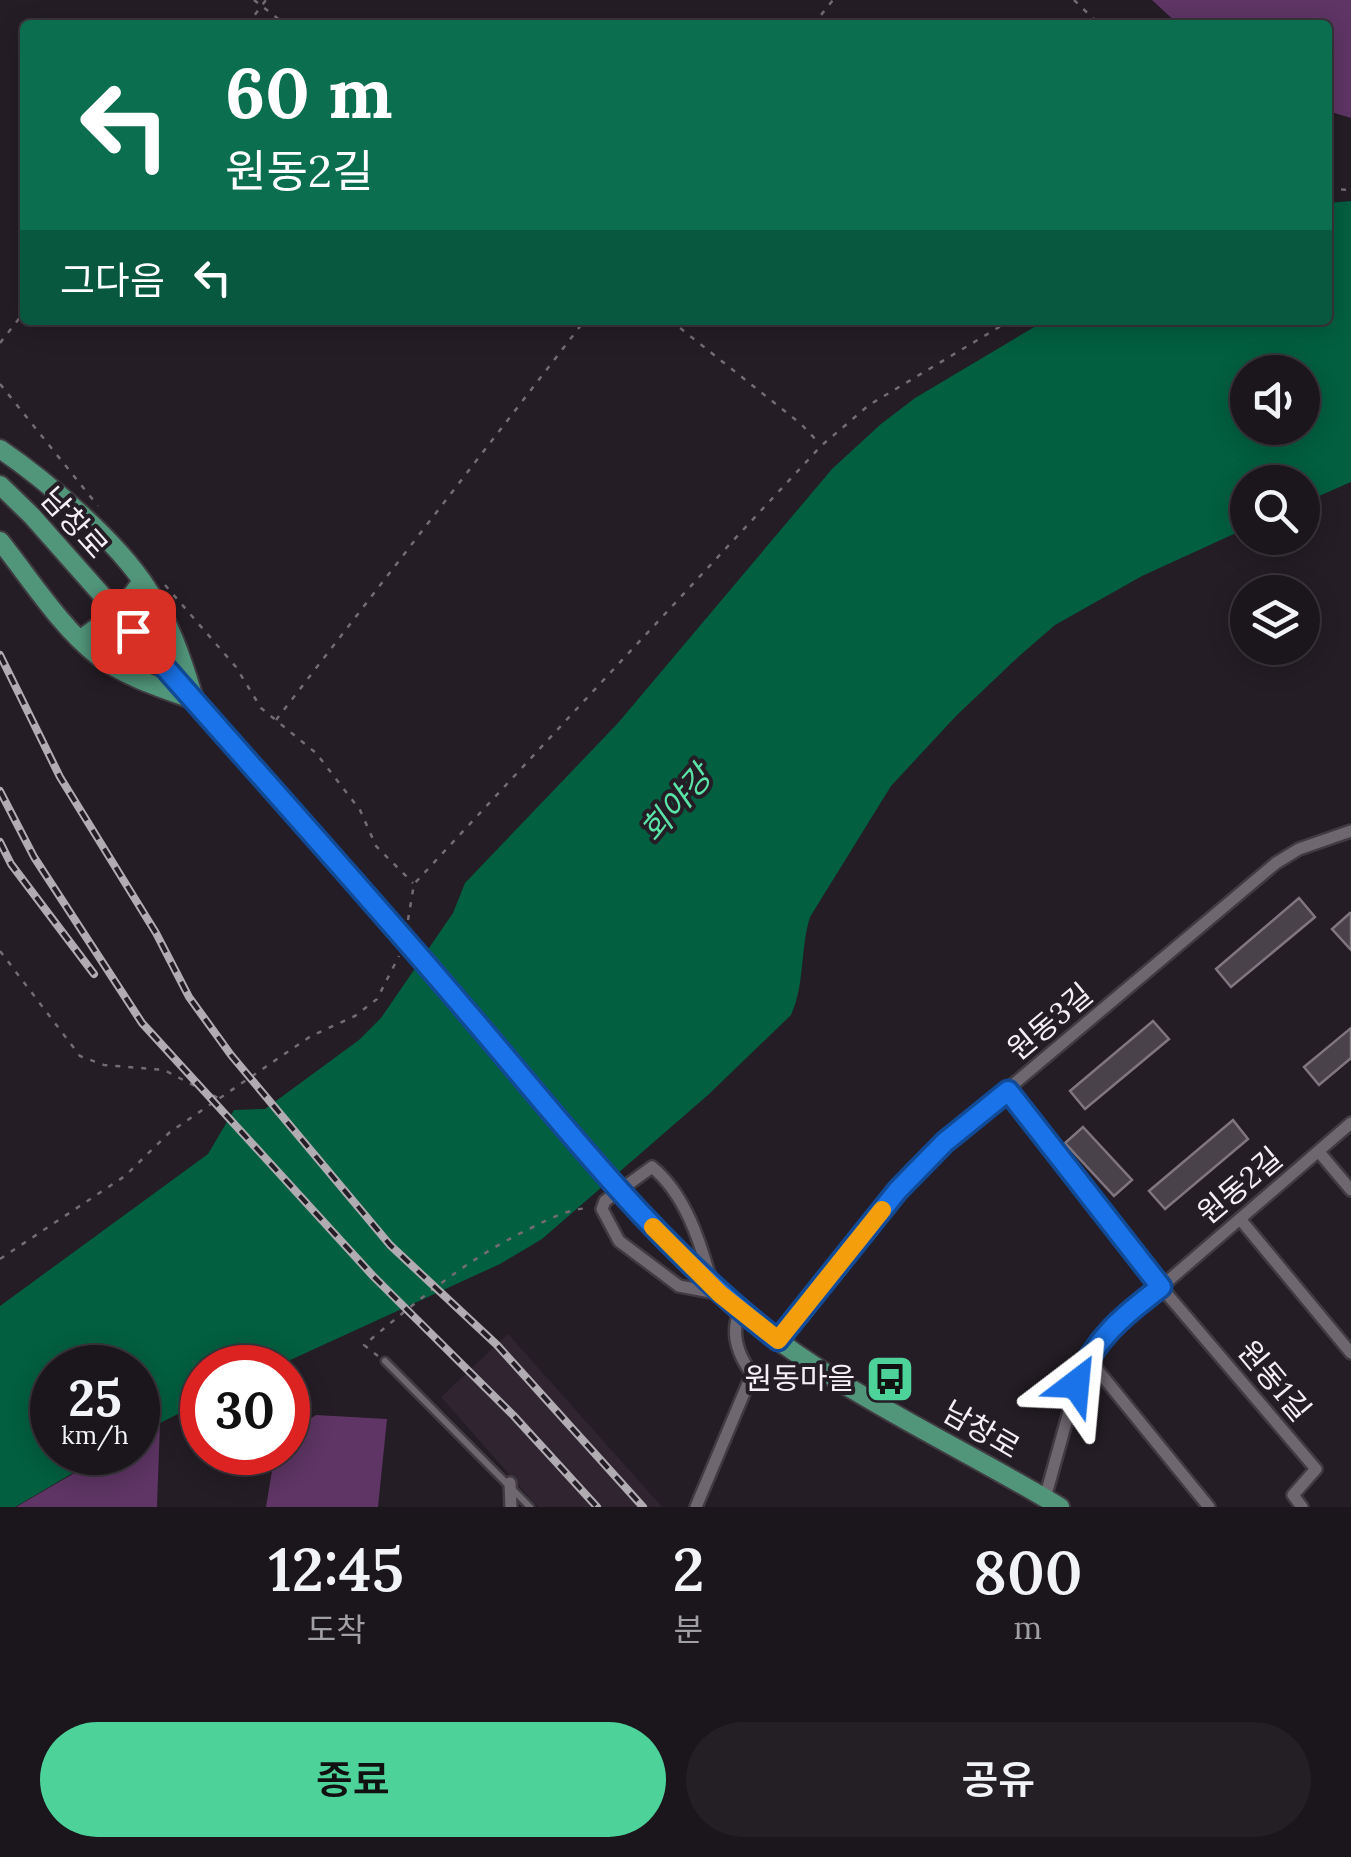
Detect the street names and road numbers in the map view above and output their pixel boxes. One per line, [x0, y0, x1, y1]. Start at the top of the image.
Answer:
street label: 남창로 [33, 479, 117, 566]
street label: 원동3길 [999, 975, 1100, 1068]
street label: 원동2길 [1189, 1139, 1289, 1232]
street label: 원동1길 [1230, 1332, 1319, 1428]
street label: 남창로 [936, 1392, 1027, 1466]

